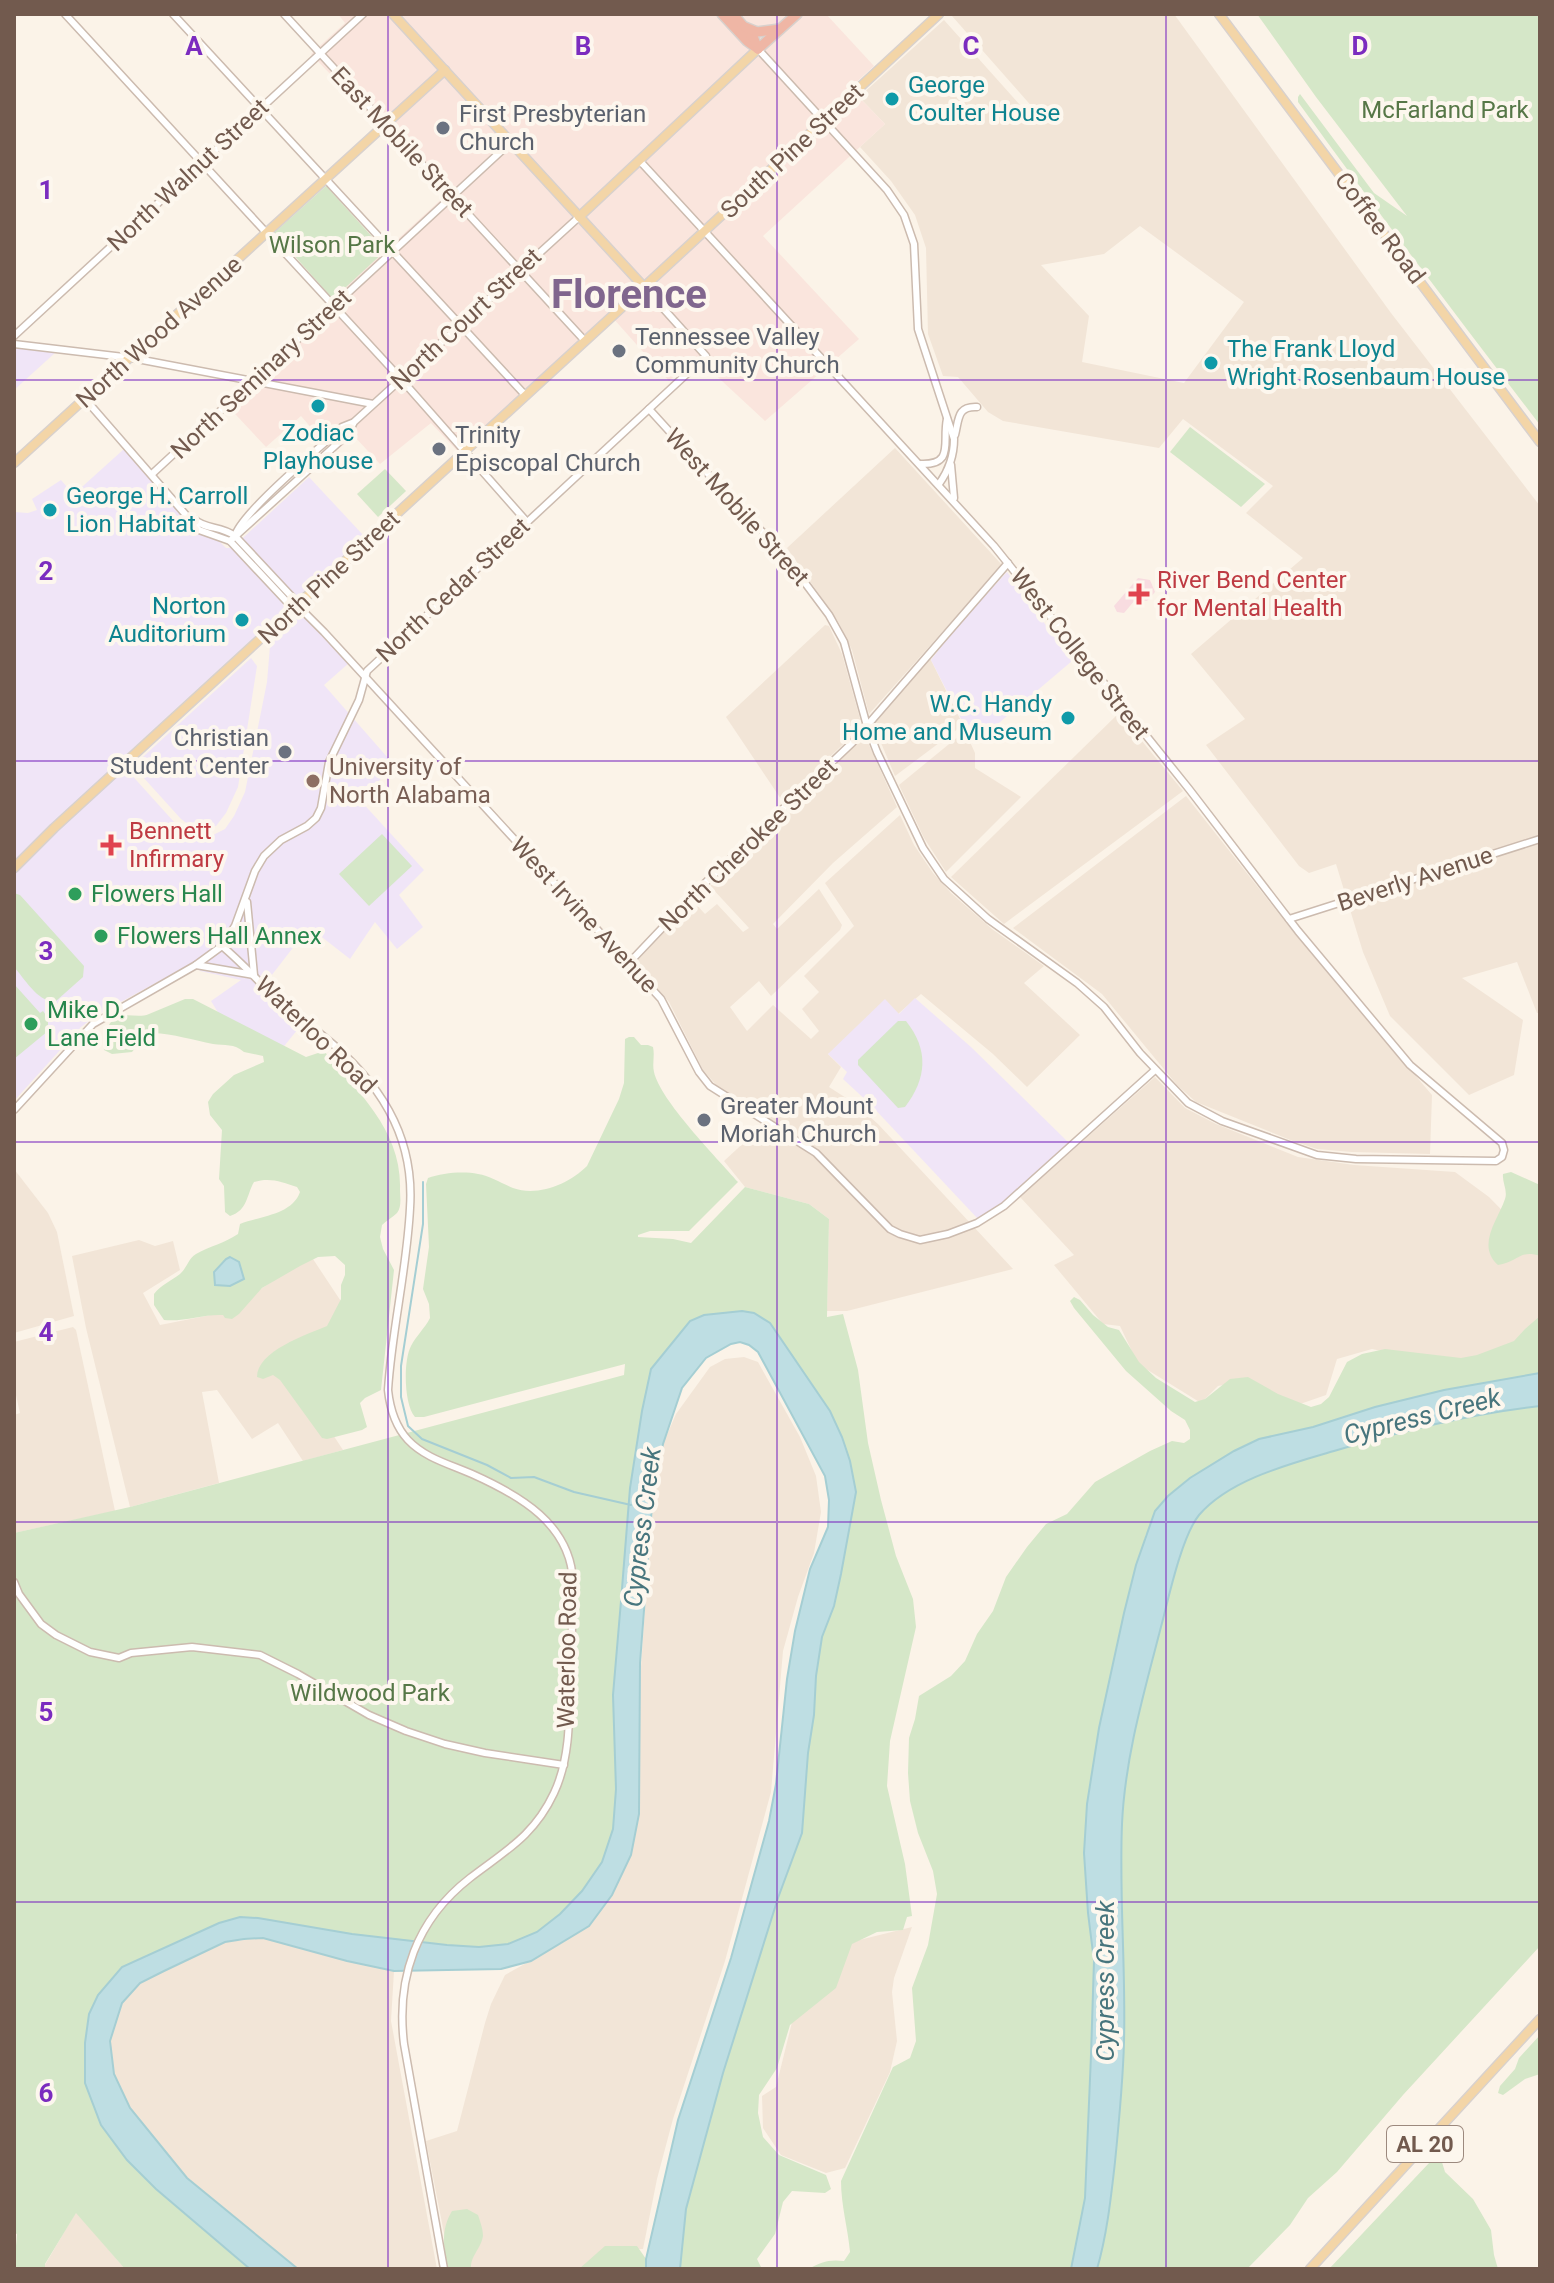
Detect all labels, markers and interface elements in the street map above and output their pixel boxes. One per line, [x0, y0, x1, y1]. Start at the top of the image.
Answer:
text: A [185, 31, 203, 61]
text: B [575, 31, 591, 61]
text: C [962, 31, 980, 61]
text: D [1352, 31, 1368, 61]
street label: East Mobile Street [325, 61, 479, 223]
place label: George Coulter House [908, 71, 1060, 127]
street label: South Pine Street [715, 78, 869, 224]
marker: George Coulter House [883, 90, 901, 108]
street label: North Walnut Street [102, 93, 274, 257]
park label: McFarland Park [1361, 96, 1530, 124]
place label: First Presbyterian Church [459, 100, 646, 156]
marker: First Presbyterian Church [434, 119, 452, 137]
street label: Coffee Road [1329, 167, 1431, 289]
text: 1 [39, 175, 53, 205]
park label: Wilson Park [269, 231, 396, 259]
street label: North Court Street [385, 242, 547, 396]
street label: North Wood Avenue [71, 250, 247, 414]
district label: Florence [551, 271, 707, 318]
street label: North Seminary Street [165, 283, 357, 465]
place label: Tennessee Valley Community Church [635, 323, 840, 379]
place label: The Frank Lloyd Wright Rosenbaum House [1227, 335, 1505, 391]
marker: Tennessee Valley Community Church [610, 342, 628, 360]
marker: The Frank Lloyd Wright Rosenbaum House [1202, 354, 1220, 372]
marker: Zodiac Playhouse [309, 397, 327, 415]
place label: Zodiac Playhouse [263, 419, 373, 475]
place label: Trinity Episcopal Church [455, 421, 641, 477]
street label: West Mobile Street [659, 423, 815, 591]
marker: Trinity Episcopal Church [430, 440, 448, 458]
place label: George H. Carroll Lion Habitat [66, 482, 248, 538]
marker: George H. Carroll Lion Habitat [41, 501, 59, 519]
street label: North Pine Street [253, 504, 405, 650]
street label: North Cedar Street [371, 512, 535, 668]
text: 2 [39, 556, 53, 586]
street label: West College Street [1005, 563, 1155, 745]
place label: River Bend Center for Mental Health [1157, 566, 1347, 622]
marker: River Bend Center for Mental Health [1128, 583, 1150, 605]
place label: Norton Auditorium [108, 592, 226, 648]
marker: Norton Auditorium [233, 611, 251, 629]
place label: W.C. Handy Home and Museum [842, 690, 1053, 746]
marker: W.C. Handy Home and Museum [1059, 709, 1077, 727]
place label: Christian Student Center [110, 724, 269, 780]
marker: Christian Student Center [276, 743, 294, 761]
place label: University of North Alabama [329, 753, 491, 809]
street label: North Cherokee Street [653, 753, 843, 937]
marker: University of North Alabama [304, 772, 322, 790]
place label: Bennett Infirmary [129, 817, 225, 873]
street label: West Irvine Avenue [505, 831, 663, 999]
marker: Bennett Infirmary [100, 834, 122, 856]
street label: Beverly Avenue [1334, 841, 1496, 917]
place label: Flowers Hall [91, 880, 223, 908]
marker: Flowers Hall [66, 885, 84, 903]
place label: Flowers Hall Annex [117, 922, 322, 950]
marker: Flowers Hall Annex [92, 927, 110, 945]
text: 3 [39, 936, 53, 966]
street label: Waterloo Road [250, 970, 382, 1100]
place label: Mike D. Lane Field [47, 996, 156, 1052]
marker: Mike D. Lane Field [22, 1015, 40, 1033]
place label: Greater Mount Moriah Church [720, 1092, 877, 1148]
marker: Greater Mount Moriah Church [695, 1111, 713, 1129]
text: 4 [39, 1317, 54, 1347]
water label: Cypress Creek [1340, 1382, 1505, 1450]
water label: Cypress Creek [617, 1444, 667, 1609]
street label: Waterloo Road [552, 1571, 582, 1729]
park label: Wildwood Park [290, 1679, 451, 1707]
text: 5 [39, 1697, 53, 1727]
water label: Cypress Creek [1090, 1899, 1120, 2061]
text: 6 [39, 2078, 54, 2108]
road number: AL 20 [1387, 2126, 1463, 2162]

